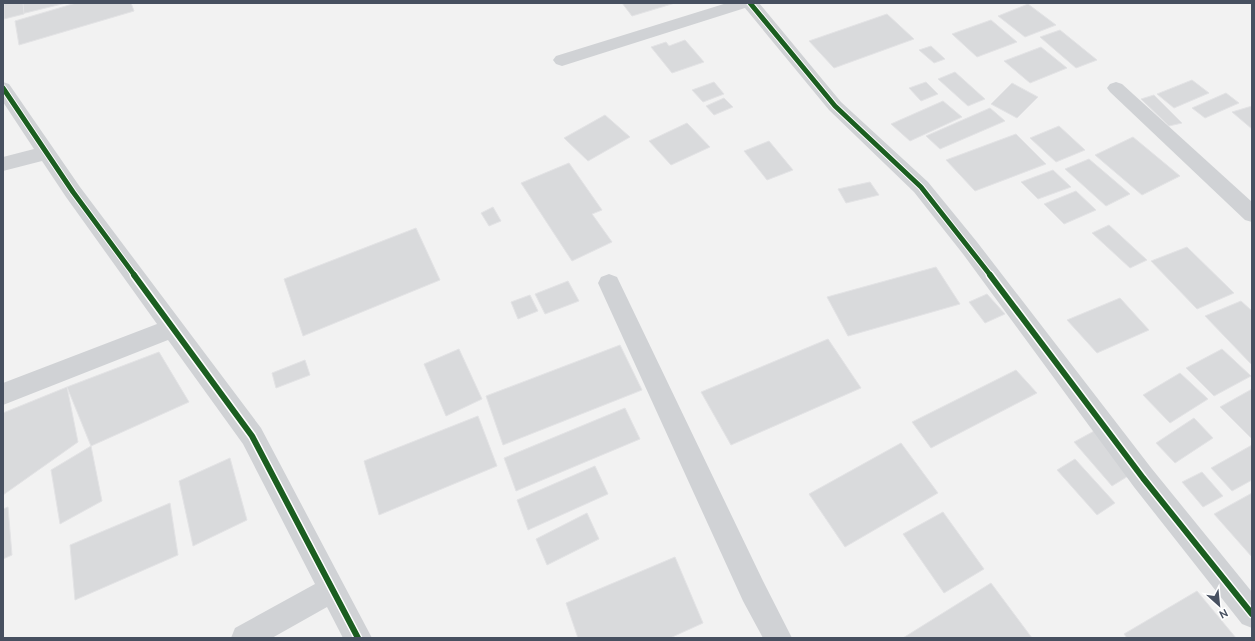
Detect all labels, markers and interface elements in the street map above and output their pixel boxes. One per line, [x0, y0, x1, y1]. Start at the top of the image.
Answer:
north arrow [1199, 585, 1239, 625]
text: N [1217, 607, 1230, 621]

